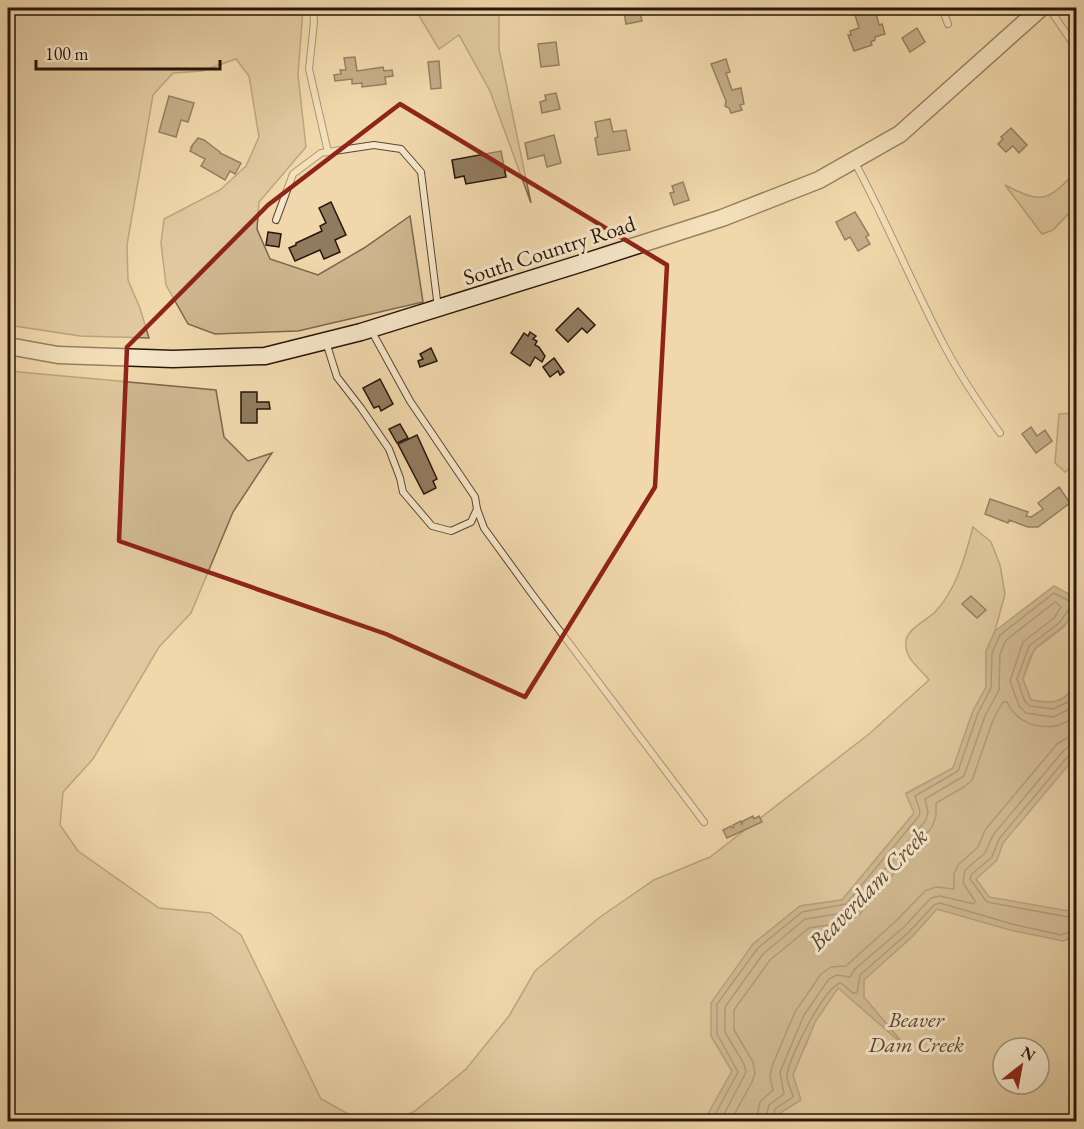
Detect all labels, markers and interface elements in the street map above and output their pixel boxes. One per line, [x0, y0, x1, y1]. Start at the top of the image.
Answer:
scale bar [36, 33, 220, 71]
text: 100 m [45, 42, 89, 65]
street label: South Country Road [459, 209, 640, 292]
water label: Beaverdam Creek [801, 821, 934, 957]
park label: Beaver Dam Creek [867, 1005, 964, 1059]
north arrow [991, 1036, 1051, 1096]
text: N [1018, 1041, 1039, 1066]

